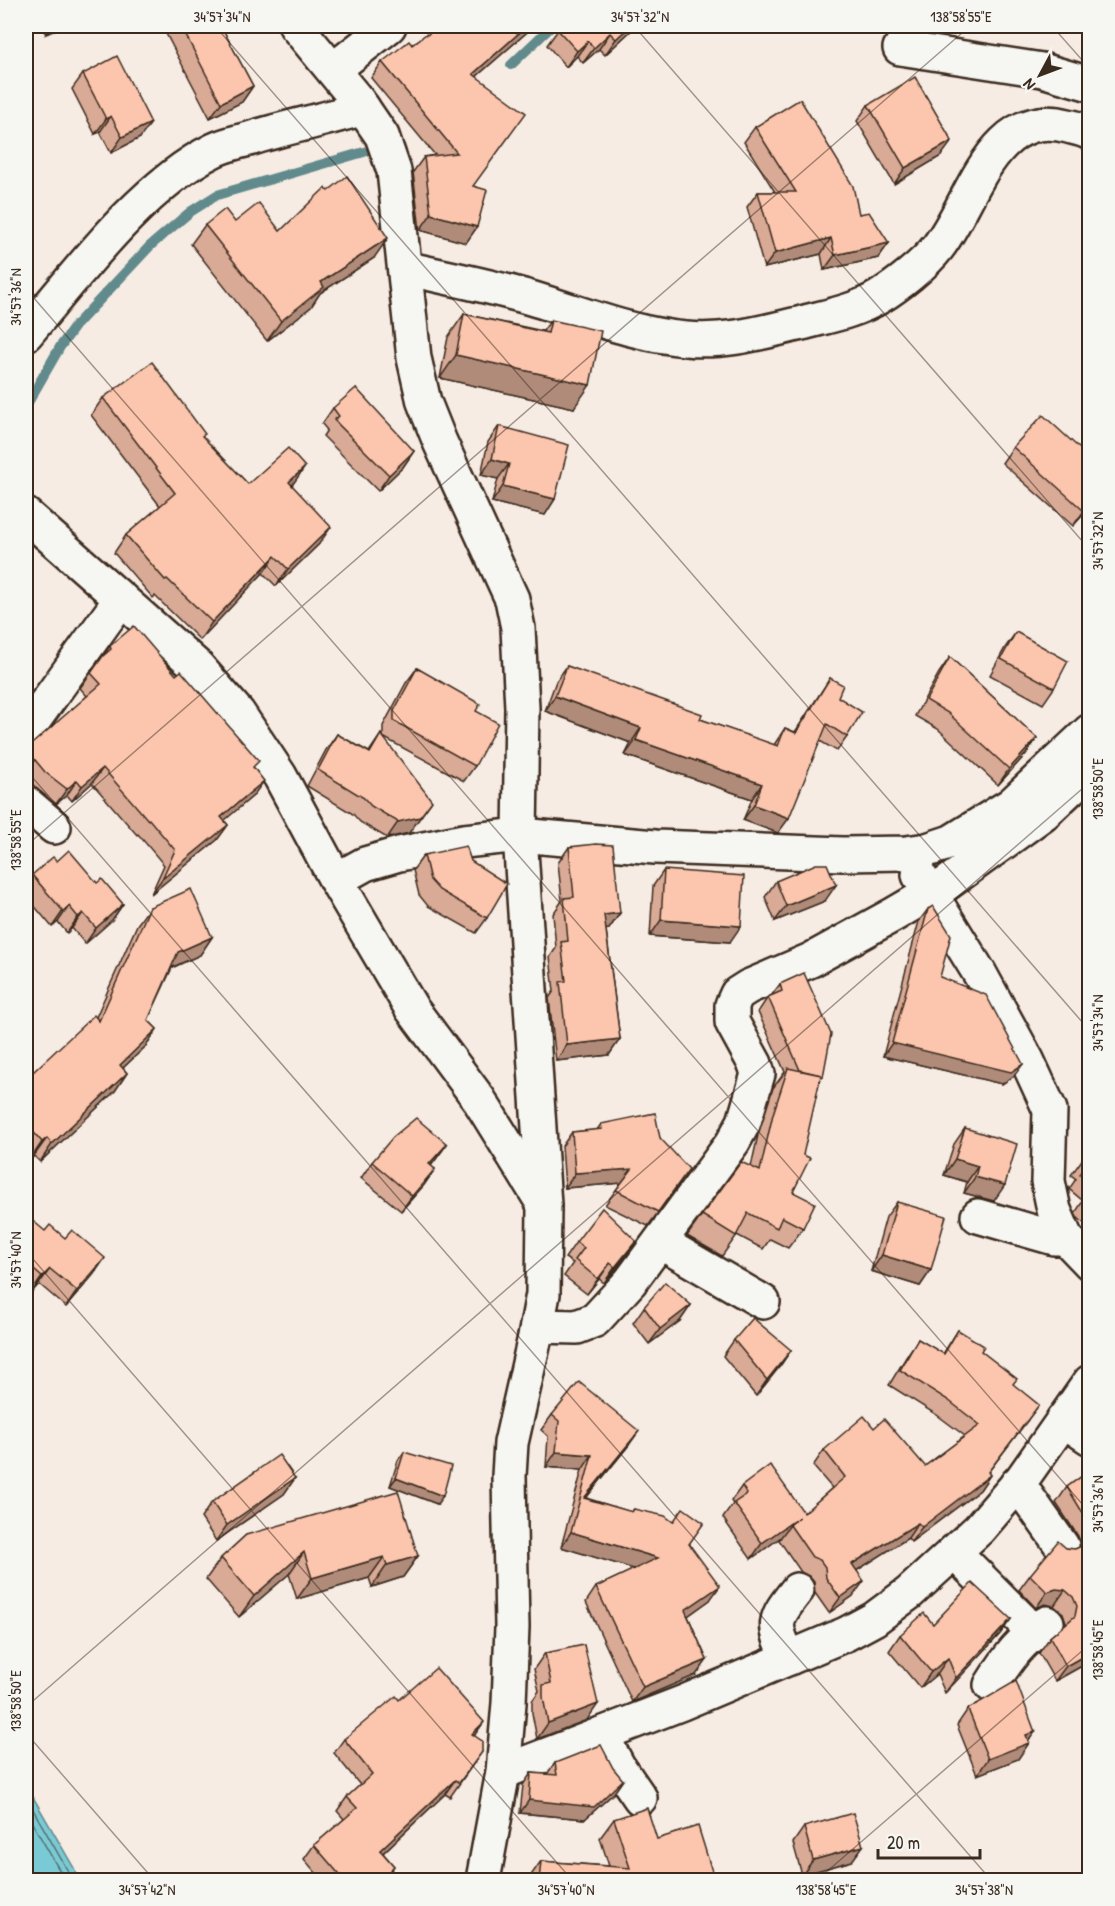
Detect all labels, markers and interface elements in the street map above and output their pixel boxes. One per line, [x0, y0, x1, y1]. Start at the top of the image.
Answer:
text: 34°57'34"N [194, 6, 250, 27]
text: 34°57'32"N [611, 6, 669, 27]
text: 138°58'55"E [930, 6, 992, 27]
north arrow [1010, 45, 1070, 105]
text: N [1017, 74, 1040, 95]
text: 34°57'36"N [5, 268, 26, 326]
text: 34°57'32"N [1087, 512, 1108, 570]
text: 138°58'50"E [1087, 758, 1108, 820]
text: 138°58'55"E [5, 809, 26, 871]
text: 34°57'34"N [1087, 995, 1108, 1051]
text: 34°57'40"N [5, 1232, 26, 1288]
text: 34°57'36"N [1087, 1475, 1108, 1533]
text: 138°58'45"E [1087, 1619, 1108, 1680]
text: 138°58'50"E [5, 1670, 26, 1732]
scale bar [878, 1822, 980, 1860]
text: 20 m [887, 1830, 920, 1855]
text: 34°57'42"N [118, 1879, 176, 1900]
text: 34°57'40"N [538, 1879, 594, 1900]
text: 138°58'45"E [796, 1879, 857, 1900]
text: 34°57'38"N [955, 1879, 1013, 1900]

